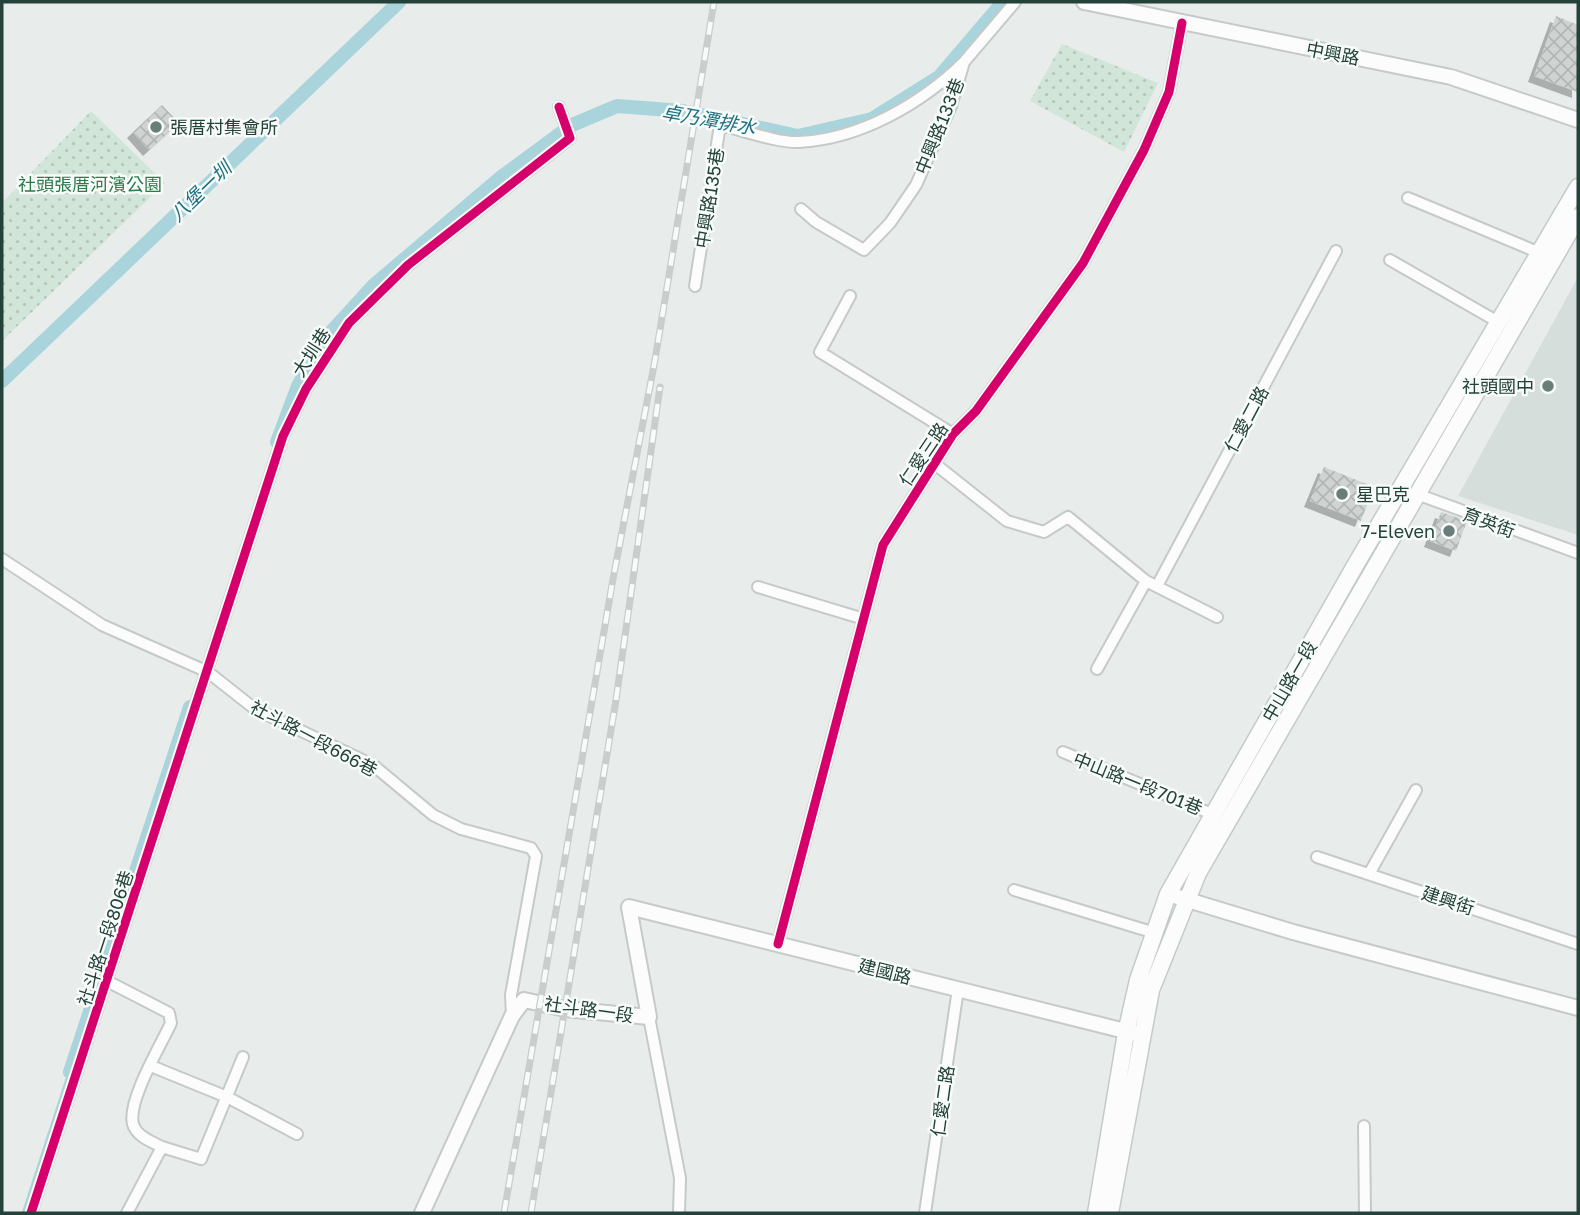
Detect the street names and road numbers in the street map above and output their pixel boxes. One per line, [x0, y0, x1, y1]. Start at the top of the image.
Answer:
street label: 中興路 [1304, 37, 1362, 69]
street label: 中興路133巷 [910, 75, 968, 177]
street label: 中興路135巷 [690, 146, 728, 250]
street label: 大圳巷 [287, 323, 335, 381]
street label: 仁愛二路 [1219, 382, 1273, 456]
street label: 仁愛三路 [894, 418, 952, 490]
street label: 育英街 [1460, 502, 1518, 542]
street label: 中山路一段 [1257, 637, 1321, 725]
street label: 社斗路一段666巷 [247, 695, 381, 781]
street label: 中山路一段701巷 [1070, 747, 1206, 819]
street label: 社斗路一段806巷 [73, 868, 137, 1008]
street label: 建興街 [1419, 881, 1477, 919]
street label: 建國路 [856, 954, 914, 988]
street label: 社斗路一段 [543, 992, 635, 1026]
street label: 仁愛二路 [926, 1064, 958, 1138]

